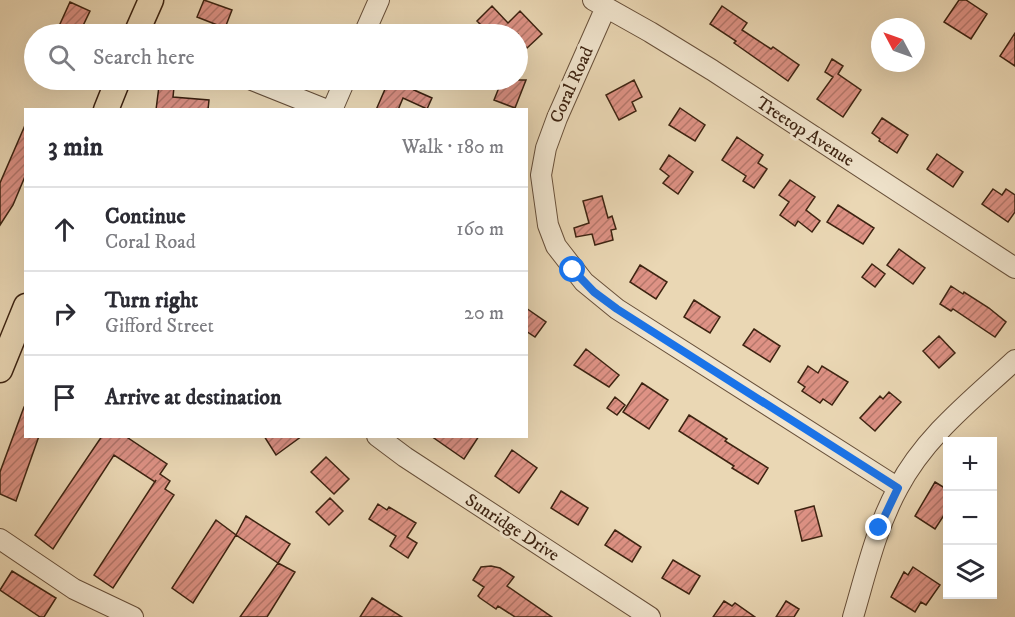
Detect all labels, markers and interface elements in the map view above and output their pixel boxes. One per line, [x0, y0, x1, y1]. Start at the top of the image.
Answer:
north arrow [871, 18, 925, 72]
search box [24, 24, 528, 90]
icon: search [45, 41, 78, 74]
street label: Coral Road [545, 43, 599, 127]
text: Search here [93, 44, 195, 71]
street label: Treetop Avenue [752, 92, 858, 172]
text: 3 min [48, 131, 103, 164]
text: Walk · 180 m [402, 135, 504, 160]
text: Continue [105, 203, 186, 230]
icon: ahead [48, 213, 81, 246]
text: 160 m [456, 217, 504, 242]
text: Coral Road [105, 230, 196, 255]
route start [559, 256, 585, 282]
text: Turn right [105, 287, 198, 314]
icon: right [48, 297, 81, 330]
text: 20 m [464, 301, 504, 326]
text: Gifford Street [105, 314, 214, 339]
icon: arrive [48, 381, 81, 414]
text: Arrive at destination [105, 384, 282, 411]
map controls [943, 437, 997, 599]
button: + [943, 437, 997, 491]
street label: Sunridge Drive [461, 489, 563, 567]
button: − [943, 491, 997, 545]
route end [865, 514, 891, 540]
button: layers [943, 545, 997, 599]

